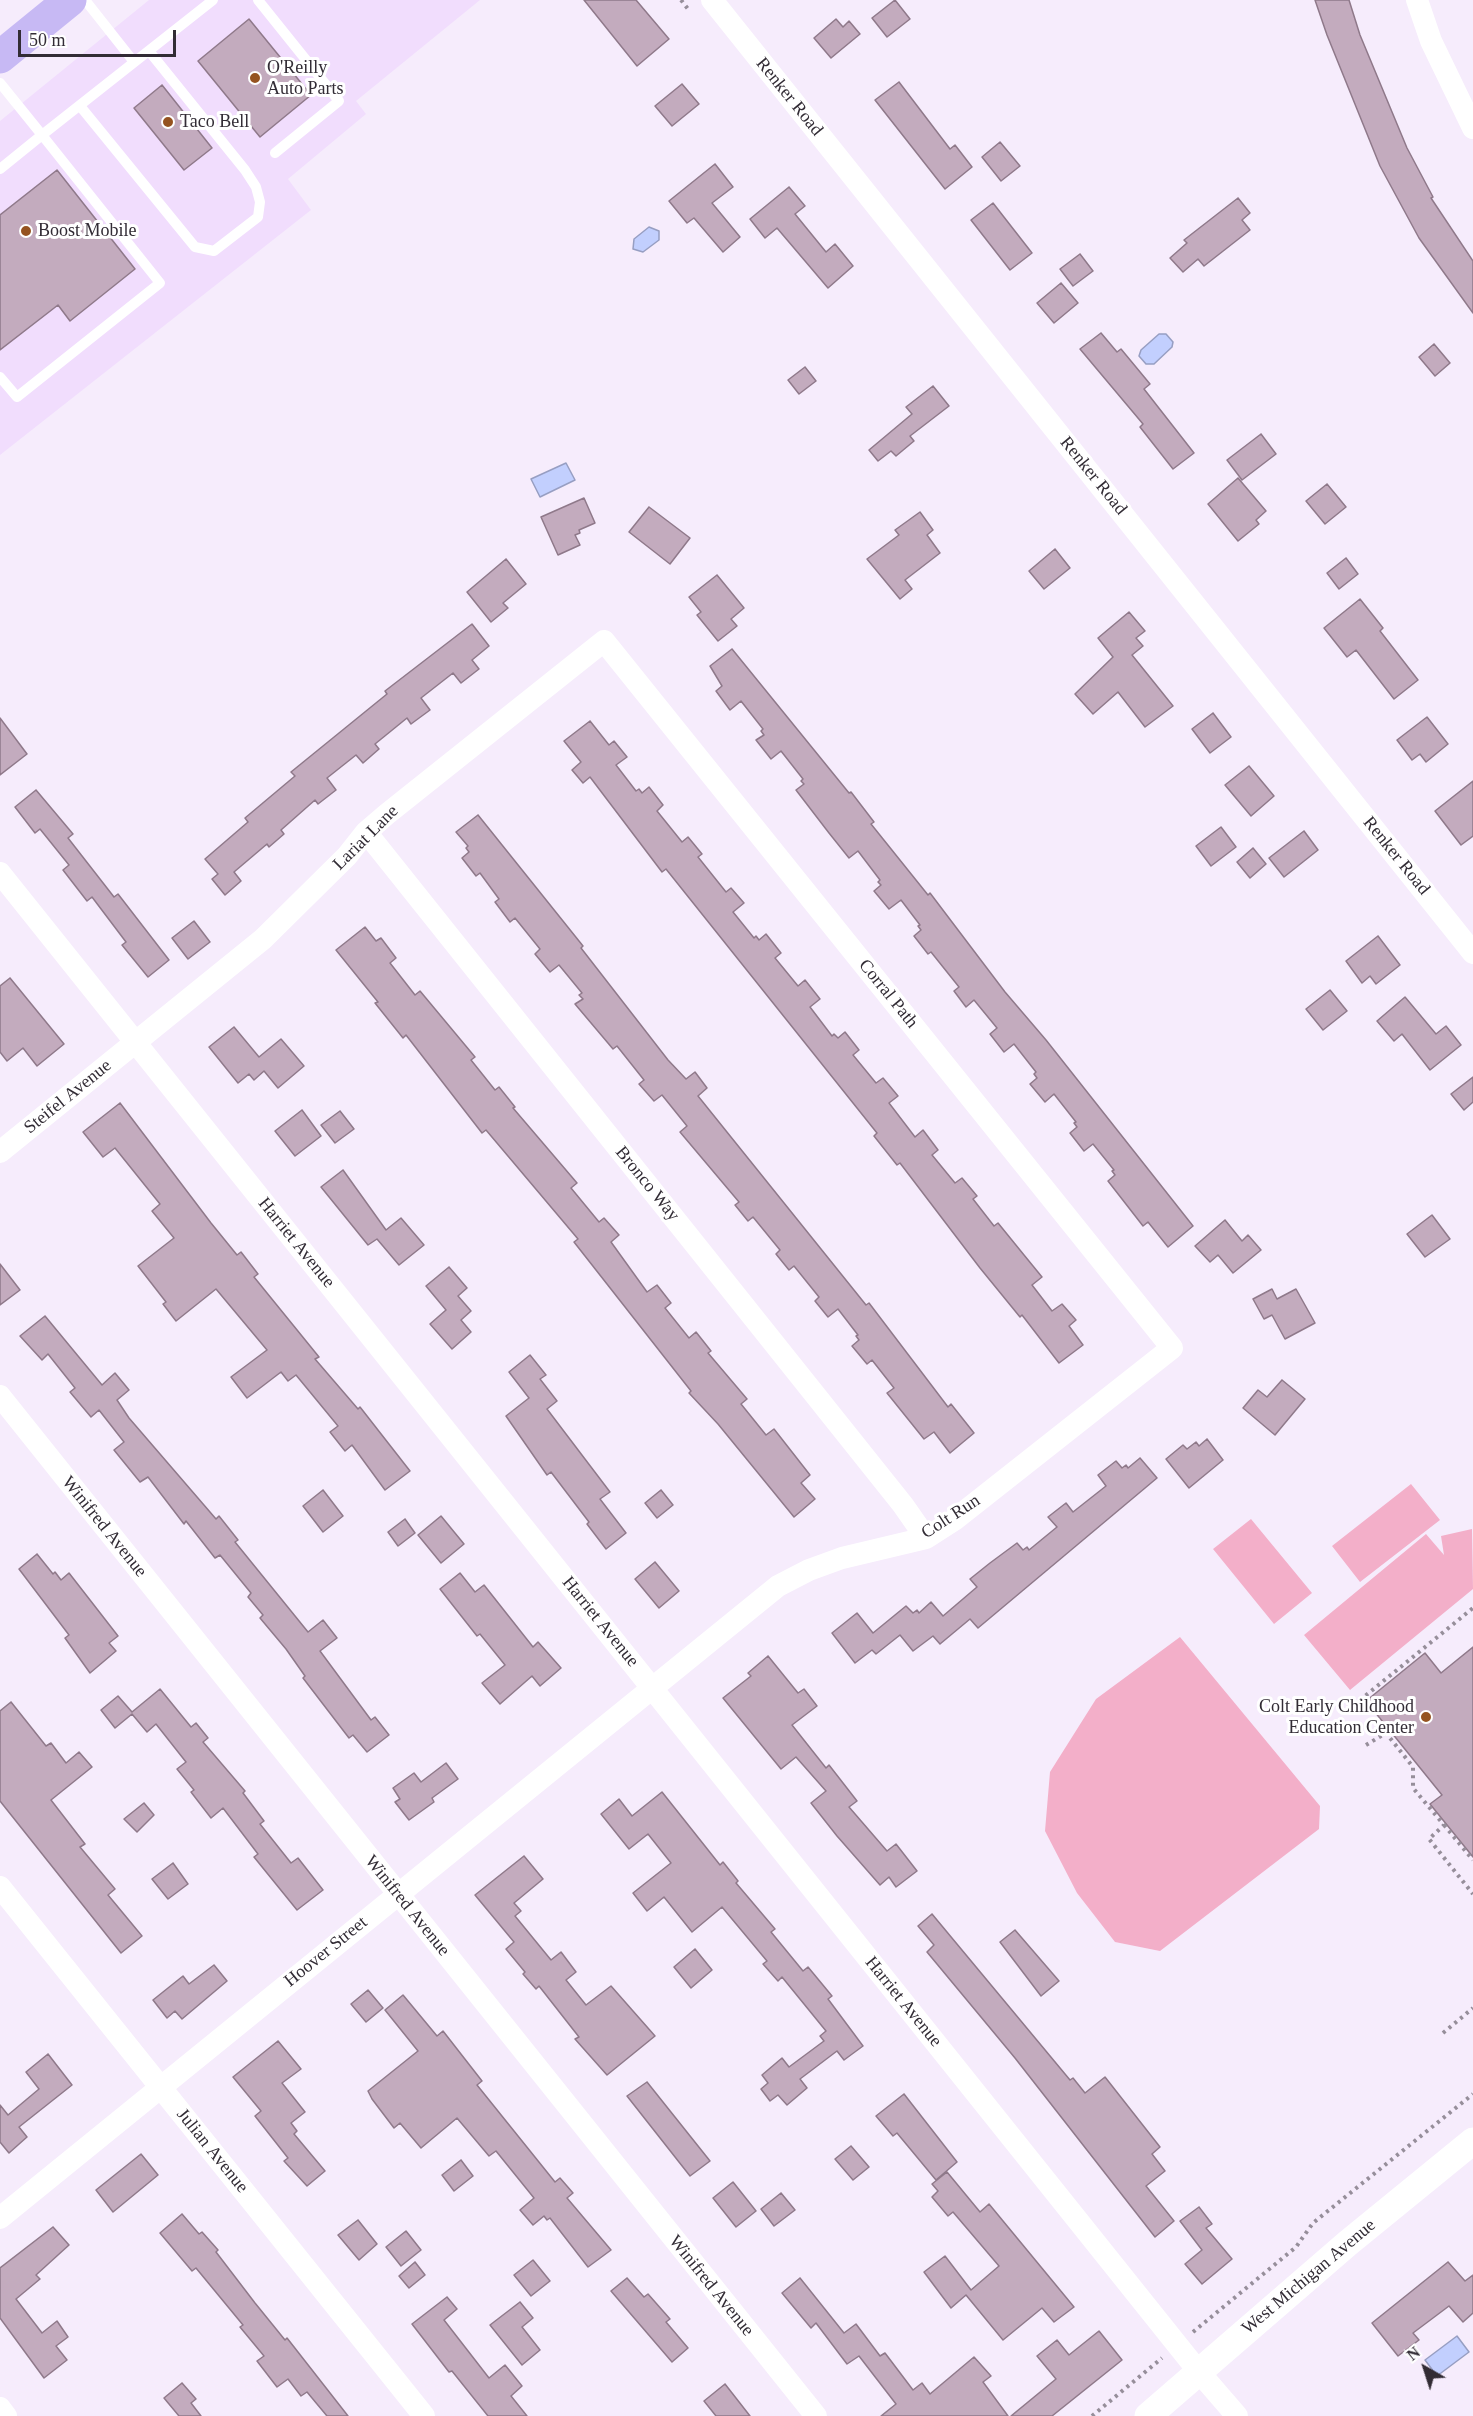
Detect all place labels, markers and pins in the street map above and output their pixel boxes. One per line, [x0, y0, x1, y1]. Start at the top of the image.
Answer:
place label: O'Reilly Auto Parts [267, 57, 344, 100]
marker: O'Reilly Auto Parts [248, 71, 262, 85]
place label: Taco Bell [180, 111, 249, 133]
marker: Taco Bell [161, 115, 175, 129]
place label: Boost Mobile [38, 220, 137, 242]
marker: Boost Mobile [19, 224, 33, 238]
place label: Colt Early Childhood Education Center [1259, 1696, 1414, 1738]
marker: Colt Early Childhood Education Center [1419, 1710, 1433, 1724]

